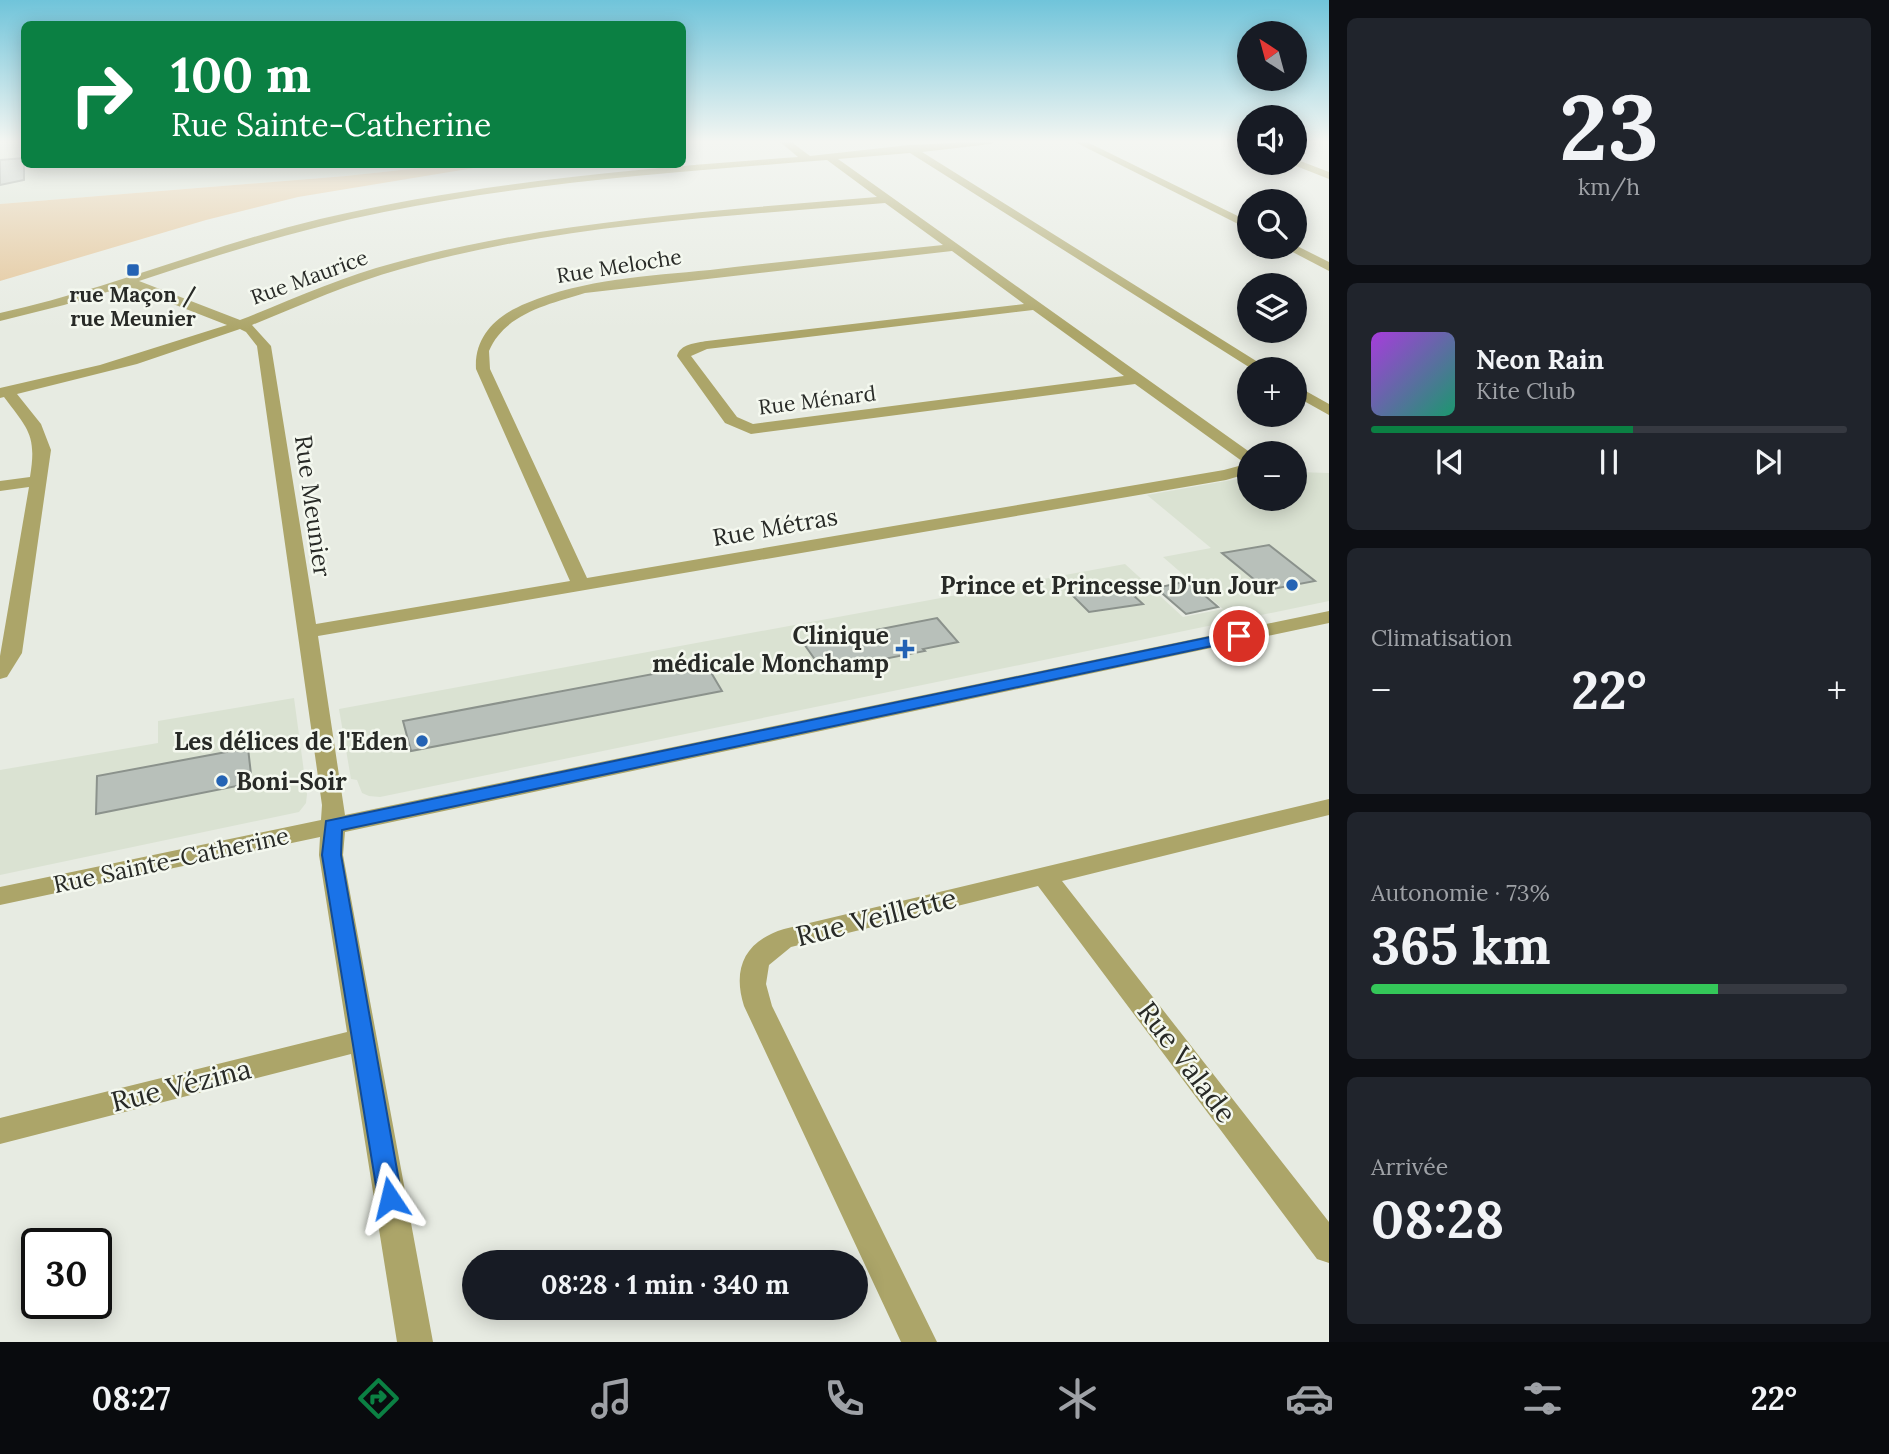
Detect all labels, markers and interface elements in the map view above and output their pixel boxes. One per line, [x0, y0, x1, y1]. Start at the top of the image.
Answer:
north arrow [1237, 21, 1307, 91]
map controls [1237, 21, 1307, 511]
text: 100 m [171, 43, 311, 105]
icon: right [56, 49, 147, 140]
text: 23 [1559, 68, 1659, 185]
text: Rue Sainte-Catherine [171, 104, 491, 145]
button: sound [1237, 105, 1307, 175]
text: km/h [1578, 172, 1640, 201]
button: search [1237, 189, 1307, 259]
street label: Rue Maurice [247, 243, 371, 311]
street label: Rue Meloche [555, 243, 683, 289]
marker: rue Maçon / rue Meunier [125, 262, 141, 278]
button: layers [1237, 273, 1307, 343]
place label: rue Maçon / rue Meunier [69, 281, 197, 332]
text: Neon Rain [1476, 343, 1604, 376]
button: + [1237, 357, 1307, 427]
text: Kite Club [1476, 376, 1575, 405]
street label: Rue Ménard [757, 379, 877, 421]
street label: Rue Meunier [288, 433, 338, 579]
button: − [1237, 441, 1307, 511]
icon: previous [1431, 443, 1469, 481]
icon: pause [1590, 443, 1628, 481]
icon: next [1749, 443, 1787, 481]
street label: Rue Métras [710, 501, 840, 553]
place label: Prince et Princesse D'un Jour [940, 570, 1278, 601]
marker: Prince et Princesse D'un Jour [1284, 577, 1300, 593]
pin [1209, 606, 1269, 666]
icon: arrive [1220, 617, 1258, 655]
place label: Clinique médicale Monchamp [652, 620, 889, 679]
text: Climatisation [1371, 623, 1513, 652]
marker: Clinique médicale Monchamp [895, 639, 915, 659]
text: 22° [1571, 657, 1647, 723]
text: − [1371, 666, 1391, 714]
text: + [1827, 666, 1847, 714]
place label: Les délices de l'Eden [174, 726, 408, 757]
marker: Les délices de l'Eden [414, 733, 430, 749]
place label: Boni-Soir [236, 766, 347, 797]
marker: Boni-Soir [214, 773, 230, 789]
street label: Rue Sainte-Catherine [50, 820, 292, 900]
text: Autonomie · 73% [1371, 878, 1550, 907]
street label: Rue Veillette [792, 880, 960, 954]
text: 365 km [1371, 912, 1551, 978]
street label: Rue Valade [1130, 994, 1244, 1130]
street label: Rue Vézina [107, 1050, 255, 1120]
text: Arrivée [1371, 1152, 1448, 1181]
position arrow [353, 1161, 427, 1235]
text: 08:28 [1371, 1186, 1504, 1252]
speed limit sign: 30 [21, 1228, 112, 1319]
text: 08:28 · 1 min · 340 m [541, 1268, 789, 1301]
icon: directions [354, 1374, 403, 1423]
icon: music [587, 1374, 636, 1423]
icon: phone [820, 1374, 869, 1423]
icon: climate [1053, 1374, 1102, 1423]
icon: car [1285, 1374, 1334, 1423]
icon: filters [1518, 1374, 1567, 1423]
text: 08:27 [92, 1378, 171, 1419]
text: 22° [1751, 1378, 1797, 1419]

